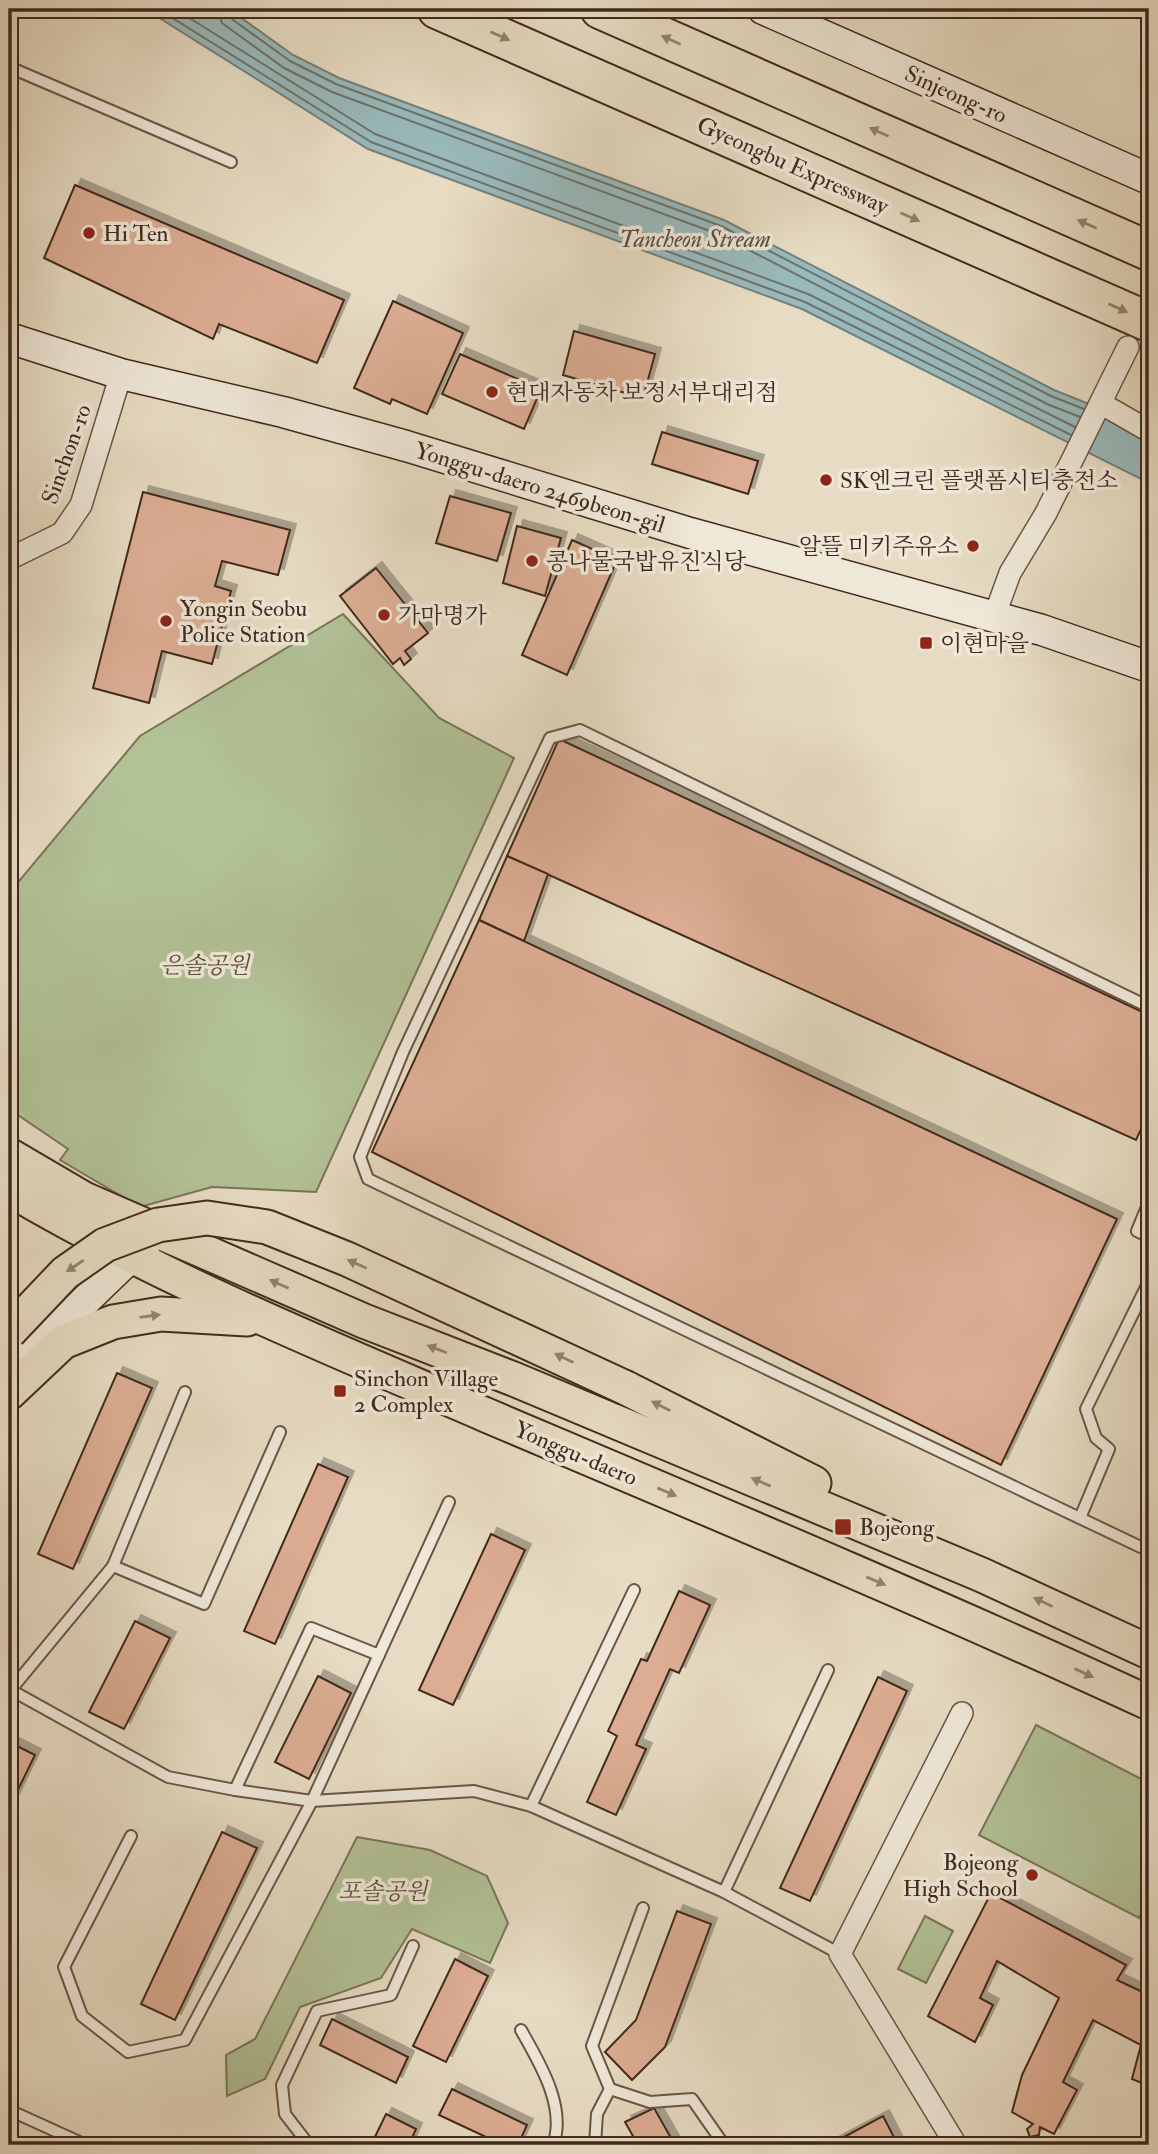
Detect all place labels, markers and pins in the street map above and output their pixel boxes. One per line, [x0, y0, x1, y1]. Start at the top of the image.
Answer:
place label: Hi Ten [103, 219, 169, 248]
marker: Hi Ten [81, 225, 97, 241]
place label: 현대자동차 보정서부대리점 [506, 378, 777, 407]
marker: 현대자동차 보정서부대리점 [484, 384, 500, 400]
place label: SK엔크린 플랫폼시티충전소 [840, 466, 1118, 495]
marker: SK엔크린 플랫폼시티충전소 [818, 472, 834, 488]
place label: 알뜰 미키주유소 [799, 532, 959, 561]
marker: 알뜰 미키주유소 [965, 538, 981, 554]
place label: 콩나물국밥유진식당 [546, 547, 747, 576]
marker: 콩나물국밥유진식당 [524, 553, 540, 569]
place label: Yongin Seobu Police Station [180, 594, 307, 649]
place label: 가마명가 [398, 601, 488, 630]
marker: 가마명가 [376, 607, 392, 623]
marker: Yongin Seobu Police Station [158, 613, 174, 629]
place label: 이현마을 [940, 629, 1029, 658]
marker: 이현마을 [918, 635, 934, 651]
place label: Sinchon Village 2 Complex [354, 1364, 499, 1420]
marker: Sinchon Village 2 Complex [332, 1383, 348, 1399]
place label: Bojeong [859, 1513, 935, 1542]
marker: Bojeong [833, 1517, 853, 1537]
place label: Bojeong High School [903, 1848, 1019, 1903]
marker: Bojeong High School [1024, 1867, 1040, 1883]

